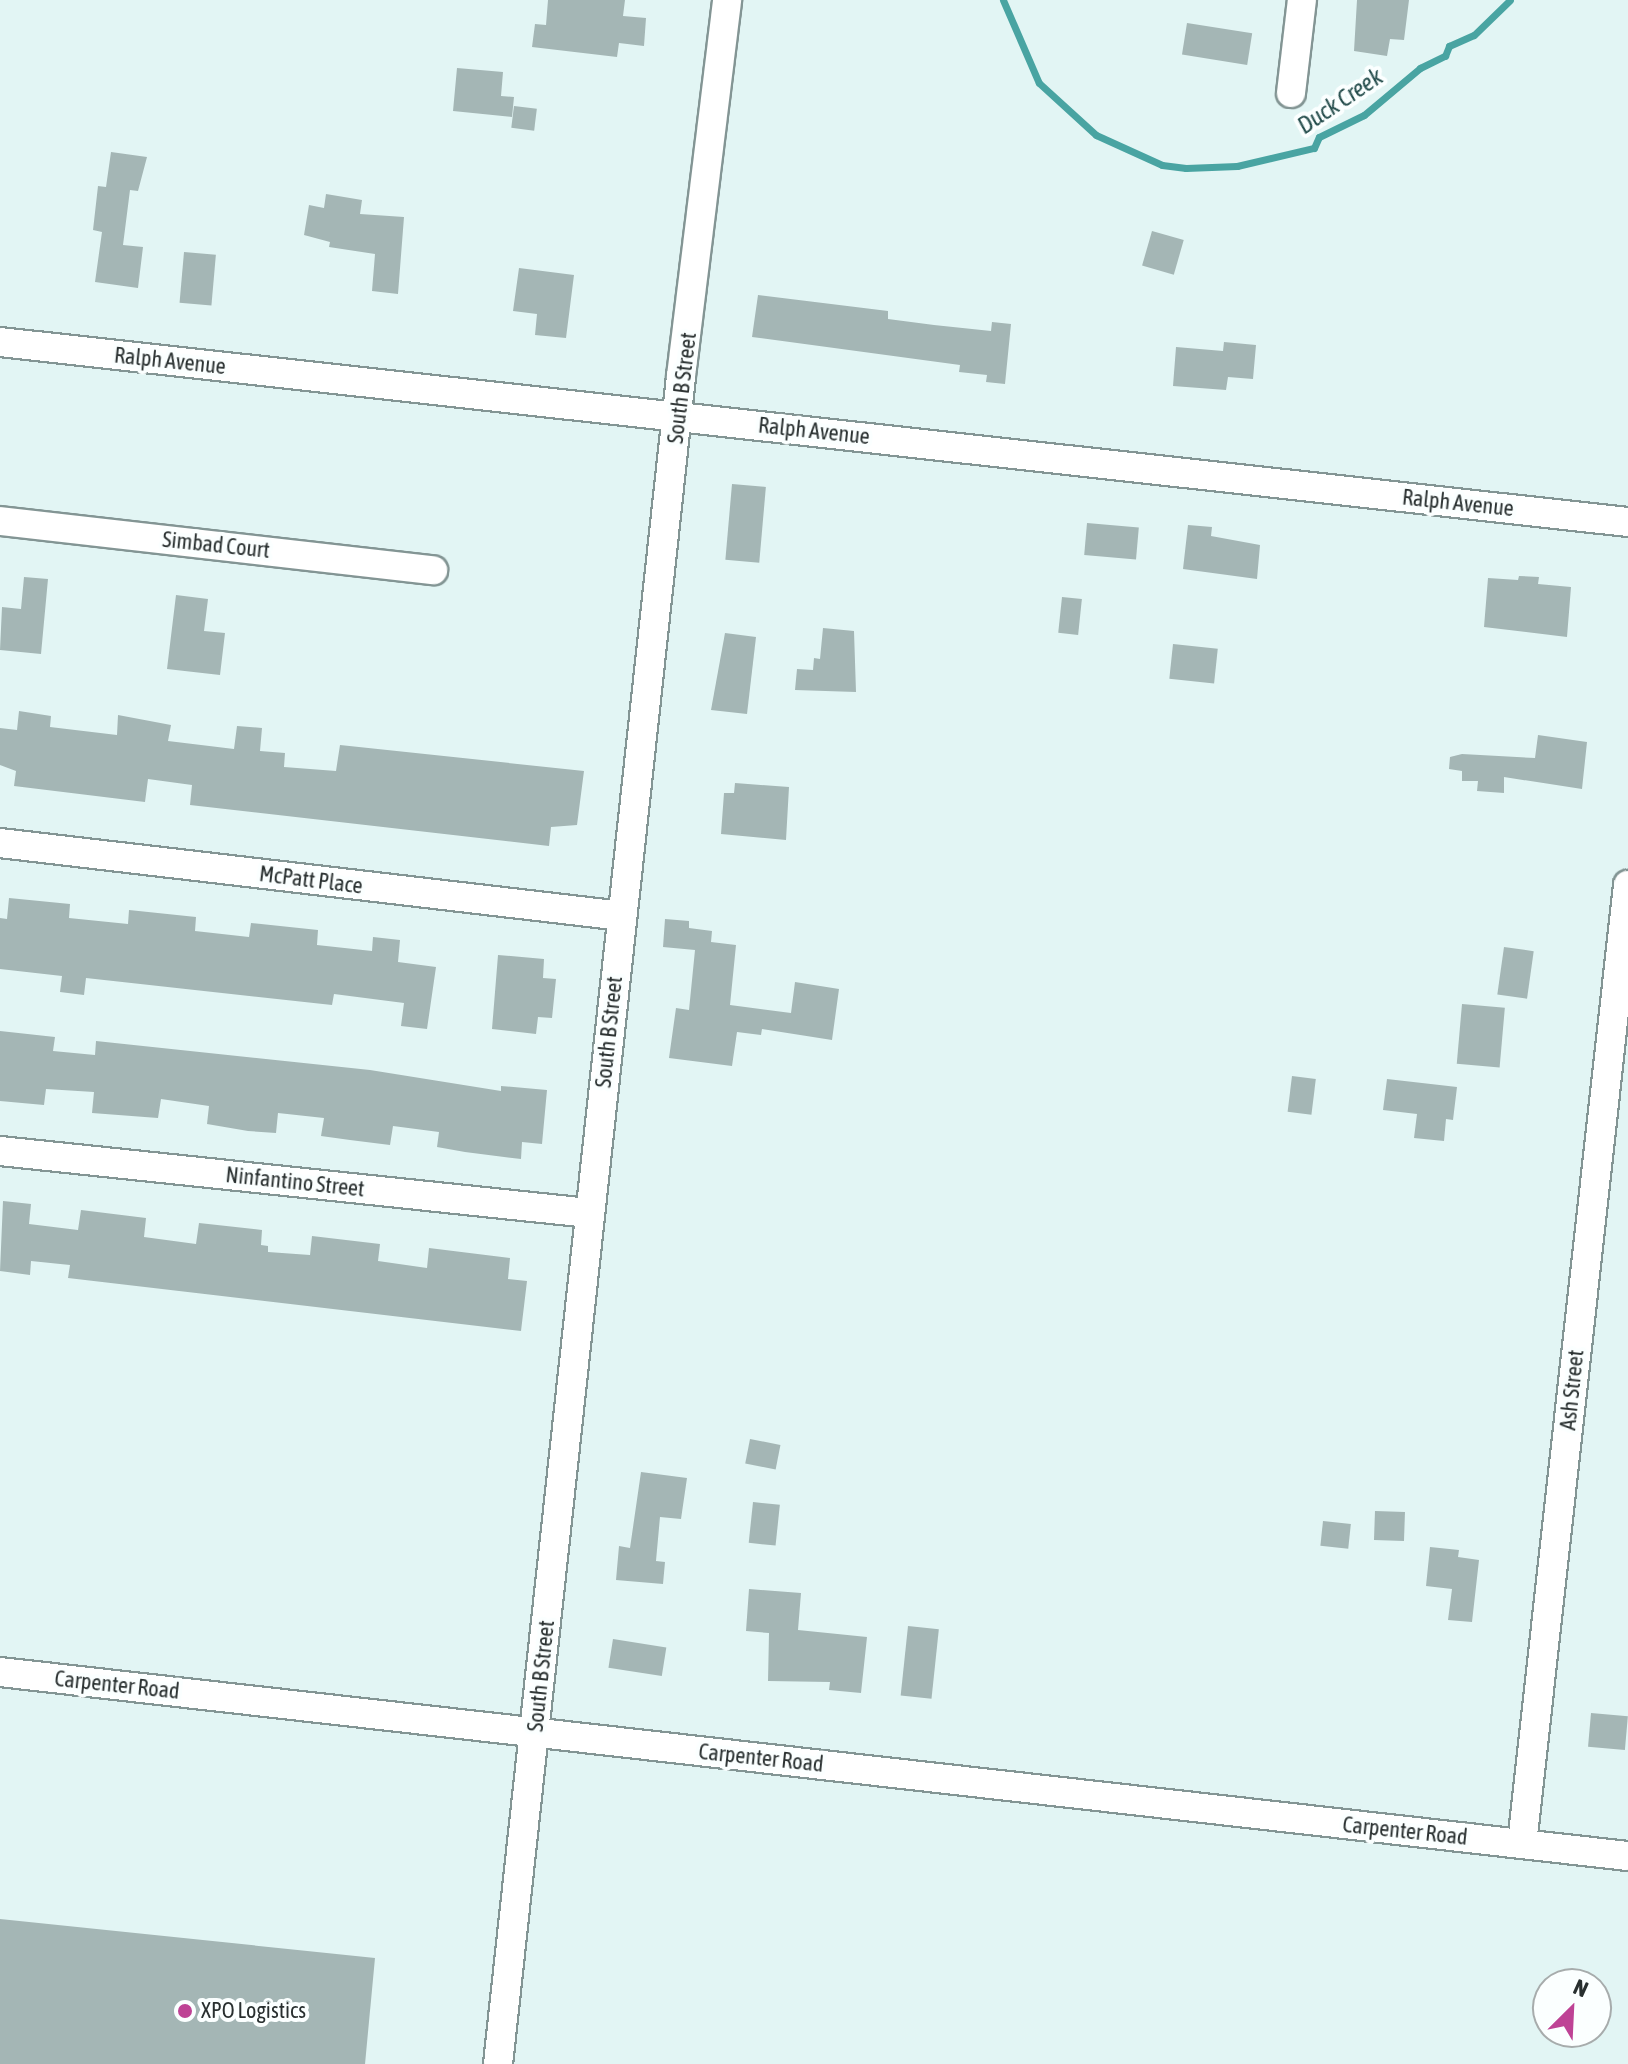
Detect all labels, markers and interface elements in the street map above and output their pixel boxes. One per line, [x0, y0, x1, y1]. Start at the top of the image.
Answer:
water label: Duck Creek [1292, 62, 1388, 140]
street label: South B Street [662, 331, 702, 445]
street label: Ralph Avenue [113, 342, 227, 380]
street label: Ralph Avenue [757, 412, 871, 450]
street label: Ralph Avenue [1401, 484, 1515, 522]
street label: Simbad Court [161, 526, 271, 564]
street label: McPatt Place [258, 861, 364, 899]
street label: South B Street [590, 975, 628, 1089]
street label: Ninfantino Street [224, 1162, 366, 1202]
street label: Ash Street [1555, 1349, 1589, 1431]
street label: South B Street [522, 1619, 560, 1733]
street label: Carpenter Road [53, 1665, 181, 1705]
street label: Carpenter Road [697, 1738, 825, 1778]
street label: Carpenter Road [1341, 1811, 1469, 1851]
north arrow [1532, 1968, 1612, 2048]
text: N [1570, 1973, 1592, 2002]
place label: XPO Logistics [201, 1998, 306, 2024]
marker: XPO Logistics [176, 2002, 194, 2020]

